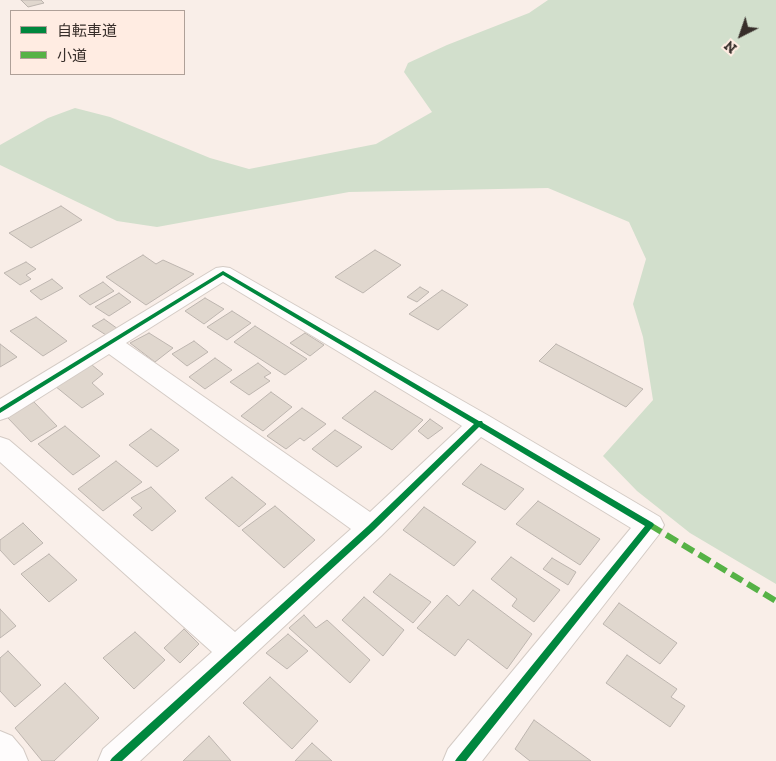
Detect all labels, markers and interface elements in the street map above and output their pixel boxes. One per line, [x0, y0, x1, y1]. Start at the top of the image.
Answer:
legend [10, 10, 185, 75]
north arrow [716, 10, 766, 60]
text: 自転車道 [57, 22, 117, 40]
text: N [721, 37, 740, 57]
text: 小道 [57, 47, 87, 65]

